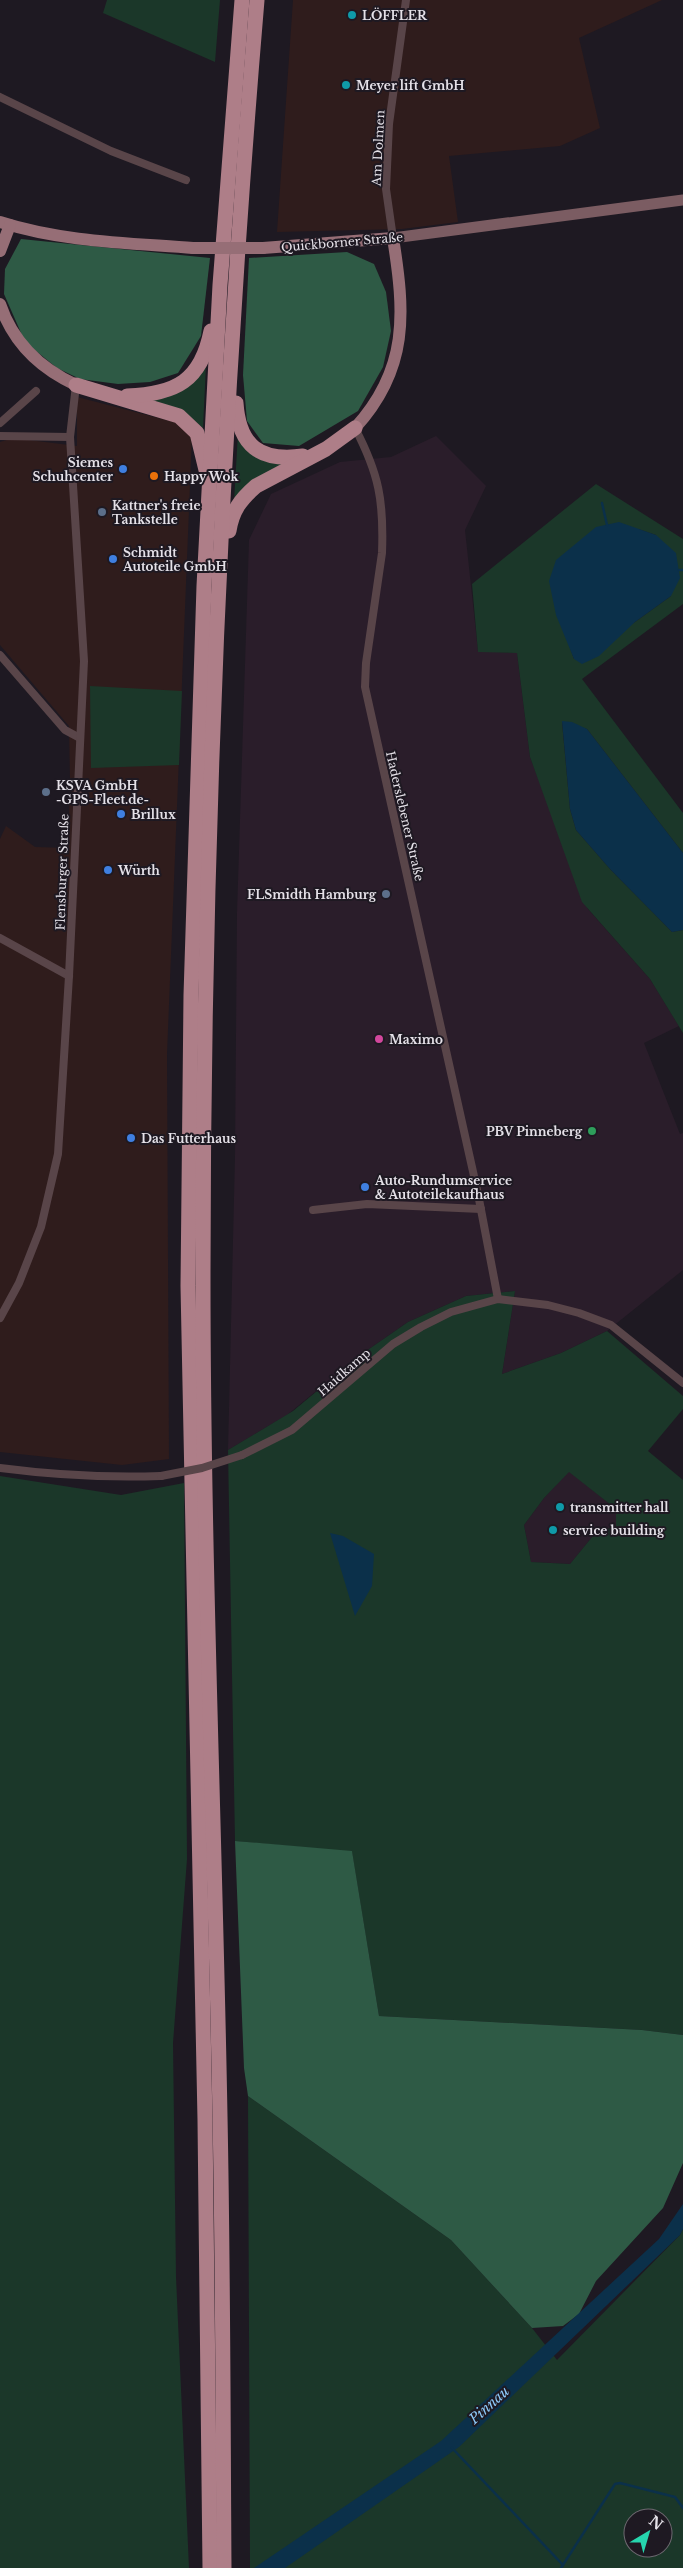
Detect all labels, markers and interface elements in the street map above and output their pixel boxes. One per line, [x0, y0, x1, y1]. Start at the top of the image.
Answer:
place label: LÖFFLER [362, 7, 428, 23]
marker: LÖFFLER [346, 9, 358, 21]
place label: Meyer lift GmbH [356, 78, 464, 93]
marker: Meyer lift GmbH [340, 79, 352, 91]
street label: Am Dolmen [368, 110, 387, 187]
street label: Quickborner Straße [280, 229, 404, 255]
place label: Siemes Schuhcenter [33, 455, 113, 484]
marker: Siemes Schuhcenter [117, 463, 129, 475]
place label: Happy Wok [164, 469, 240, 484]
marker: Happy Wok [148, 470, 160, 482]
place label: Kattner's freie Tankstelle [112, 498, 200, 527]
marker: Kattner's freie Tankstelle [96, 506, 108, 518]
place label: Schmidt Autoteile GmbH [122, 545, 227, 574]
marker: Schmidt Autoteile GmbH [107, 553, 119, 565]
street label: Haderslebener Straße [383, 749, 427, 883]
place label: KSVA GmbH -GPS-Fleet.de- [56, 778, 149, 807]
marker: KSVA GmbH -GPS-Fleet.de- [40, 786, 52, 798]
place label: Brillux [131, 807, 176, 822]
marker: Brillux [115, 808, 127, 820]
street label: Flensburger Straße [52, 813, 72, 931]
place label: Würth [117, 863, 160, 878]
marker: Würth [102, 864, 114, 876]
place label: FLSmidth Hamburg [247, 887, 377, 902]
marker: FLSmidth Hamburg [380, 888, 392, 900]
place label: Maximo [389, 1032, 443, 1047]
marker: Maximo [373, 1033, 385, 1045]
place label: PBV Pinneberg [486, 1124, 583, 1139]
marker: PBV Pinneberg [586, 1125, 598, 1137]
place label: Das Futterhaus [141, 1131, 237, 1146]
marker: Das Futterhaus [125, 1132, 137, 1144]
place label: Auto-Rundumservice & Autoteilekaufhaus [374, 1173, 512, 1202]
marker: Auto-Rundumservice & Autoteilekaufhaus [359, 1181, 371, 1193]
street label: Haidkamp [315, 1345, 373, 1399]
place label: transmitter hall [570, 1500, 669, 1515]
marker: transmitter hall [554, 1501, 566, 1513]
place label: service building [563, 1523, 665, 1538]
marker: service building [547, 1524, 559, 1536]
water label: Pinnau [464, 2382, 513, 2428]
north arrow [623, 2508, 673, 2558]
text: N [645, 2512, 667, 2534]

